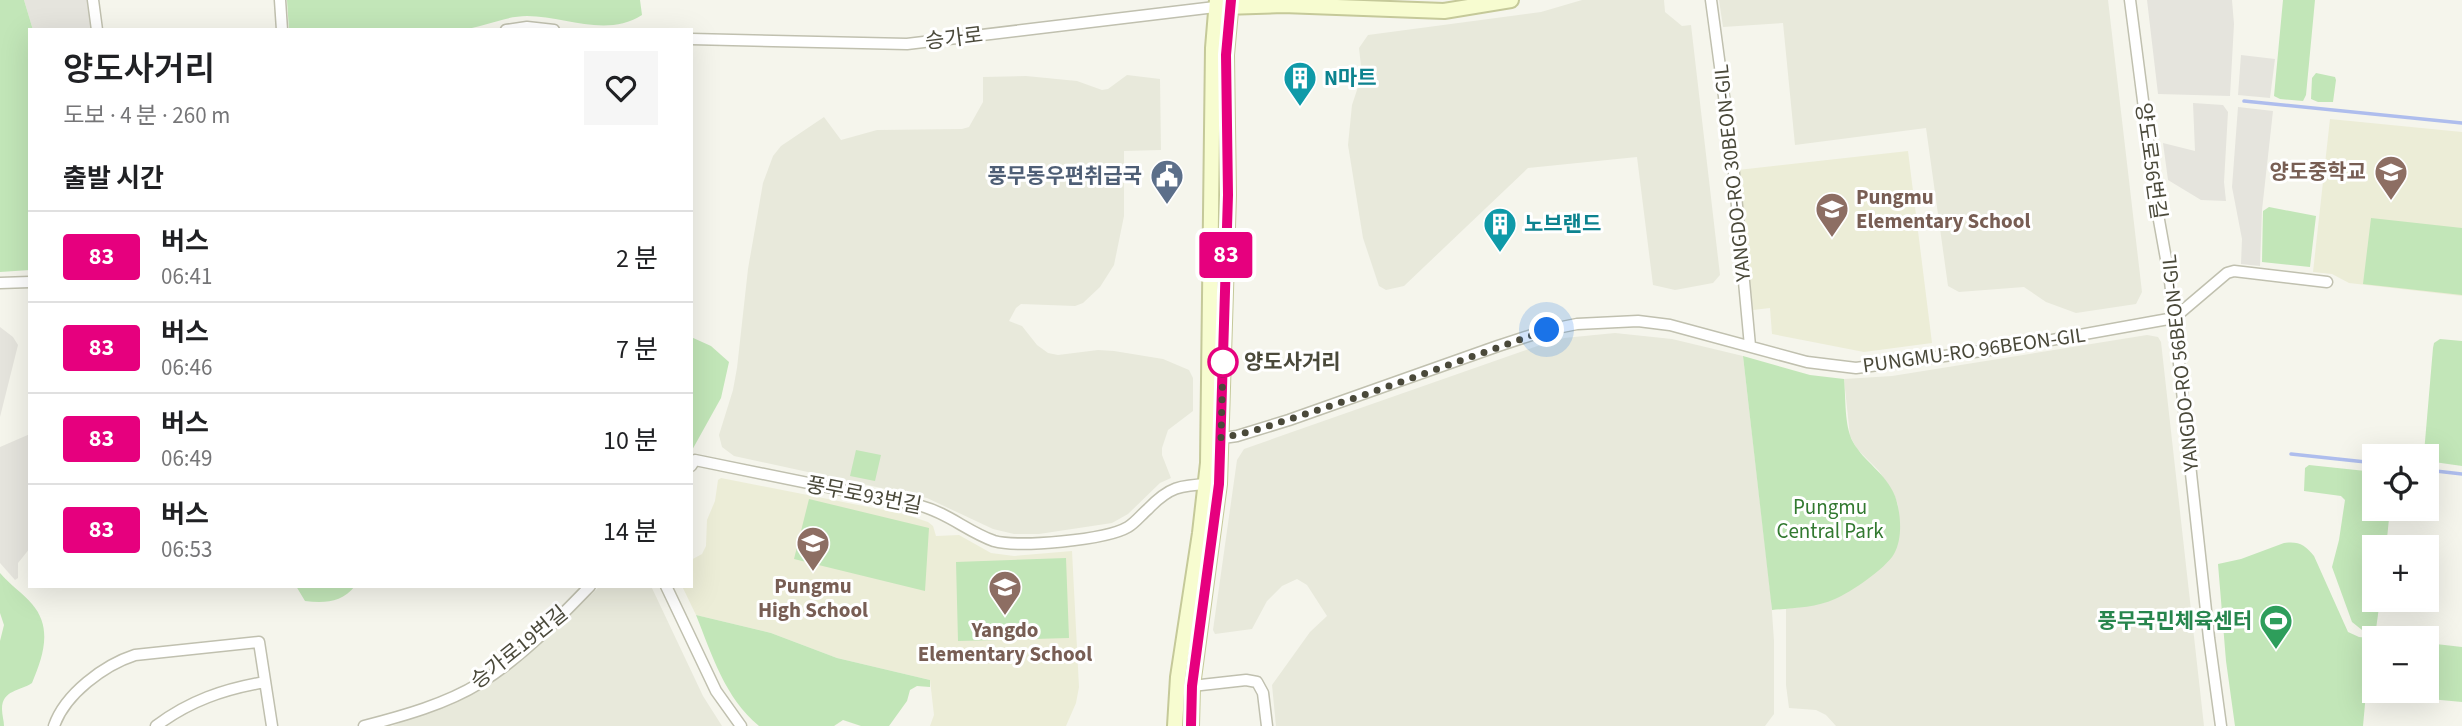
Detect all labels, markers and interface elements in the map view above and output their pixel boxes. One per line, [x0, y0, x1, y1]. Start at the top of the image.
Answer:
street label: 승가로 [923, 20, 985, 56]
text: 양도사거리 [63, 46, 215, 93]
button: heart [584, 51, 658, 125]
building icon: N마트 [1281, 59, 1319, 108]
place label: N마트 [1324, 63, 1377, 93]
street label: YANGDO-RO 30BEON-GIL [1706, 63, 1758, 284]
text: 도보 · 4 분 · 260 m [63, 99, 230, 132]
street label: 양도로56번길 [2128, 101, 2174, 221]
school or university icon: 양도중학교 [2372, 153, 2410, 202]
public building icon: 풍무동우편취급국 [1148, 157, 1186, 206]
place label: 양도중학교 [2269, 157, 2366, 187]
text: 출발 시간 [63, 160, 164, 197]
place label: 풍무동우편취급국 [987, 161, 1142, 191]
place label: Pungmu Elementary School [1856, 182, 2030, 236]
school or university icon: Pungmu Elementary School [1813, 190, 1851, 239]
building icon: 노브랜드 [1481, 205, 1519, 254]
place label: 노브랜드 [1524, 209, 1601, 239]
text: 버스 [161, 223, 209, 260]
line badge: 83 [1194, 232, 1258, 278]
text: 83 [1213, 237, 1239, 272]
text: 83 [89, 239, 114, 274]
text: 2 분 [616, 240, 658, 277]
street label: YANGDO-RO 56BEON-GIL [2154, 253, 2206, 474]
text: 06:41 [161, 260, 212, 293]
your location [1529, 312, 1564, 347]
text: 버스 [161, 314, 209, 351]
street label: PUNGMU-RO 96BEON-GIL [1861, 320, 2087, 380]
text: 83 [89, 330, 114, 365]
text: 7 분 [616, 331, 658, 368]
marker: 양도사거리 [1208, 347, 1238, 377]
place label: 양도사거리 [1244, 347, 1341, 377]
text: 06:46 [161, 351, 212, 384]
text: 버스 [161, 405, 209, 442]
text: 83 [89, 421, 114, 456]
text: 10 분 [603, 422, 658, 459]
text: 06:49 [161, 442, 212, 475]
map controls [2362, 444, 2439, 703]
button: locate [2362, 444, 2439, 521]
street label: 풍무로93번길 [803, 469, 925, 521]
park label: Pungmu Central Park [1776, 492, 1884, 546]
text: 버스 [161, 496, 209, 533]
text: 83 [89, 512, 114, 547]
text: 14 분 [603, 513, 658, 550]
school or university icon: Pungmu High School [794, 524, 832, 573]
text: 06:53 [161, 533, 212, 566]
button: + [2362, 535, 2439, 612]
school or university icon: Yangdo Elementary School [986, 568, 1024, 617]
place label: Pungmu High School [758, 571, 868, 625]
street label: 승가로19번길 [464, 598, 574, 696]
sports icon: 풍무국민체육센터 [2257, 602, 2295, 651]
place label: 풍무국민체육센터 [2097, 606, 2252, 636]
place label: Yangdo Elementary School [918, 615, 1092, 669]
button: − [2362, 626, 2439, 703]

